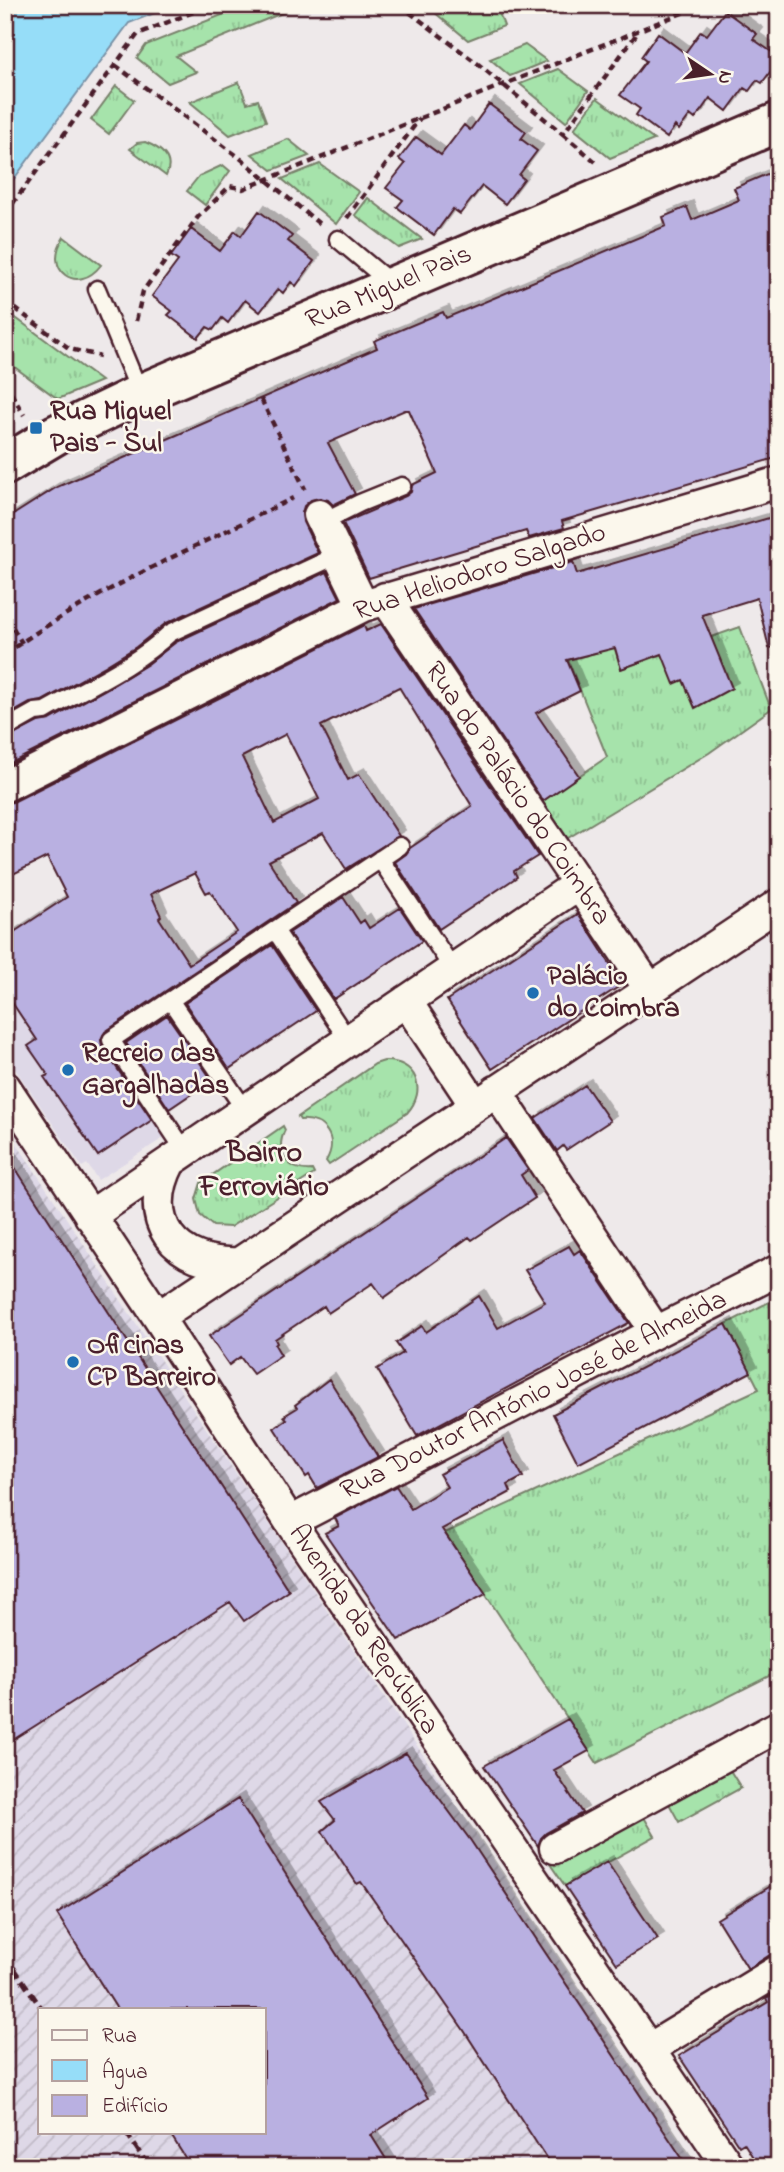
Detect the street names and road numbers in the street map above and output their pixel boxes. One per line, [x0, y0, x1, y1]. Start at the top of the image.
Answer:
street label: Rua Miguel Pais [299, 234, 479, 342]
street label: Rua Heliodoro Salgado [349, 513, 611, 633]
street label: Rua do Palácio do Coimbra [413, 654, 621, 934]
street label: Rua Doutor António José de Almeida [334, 1280, 734, 1512]
street label: Avenida da República [277, 1516, 449, 1744]

